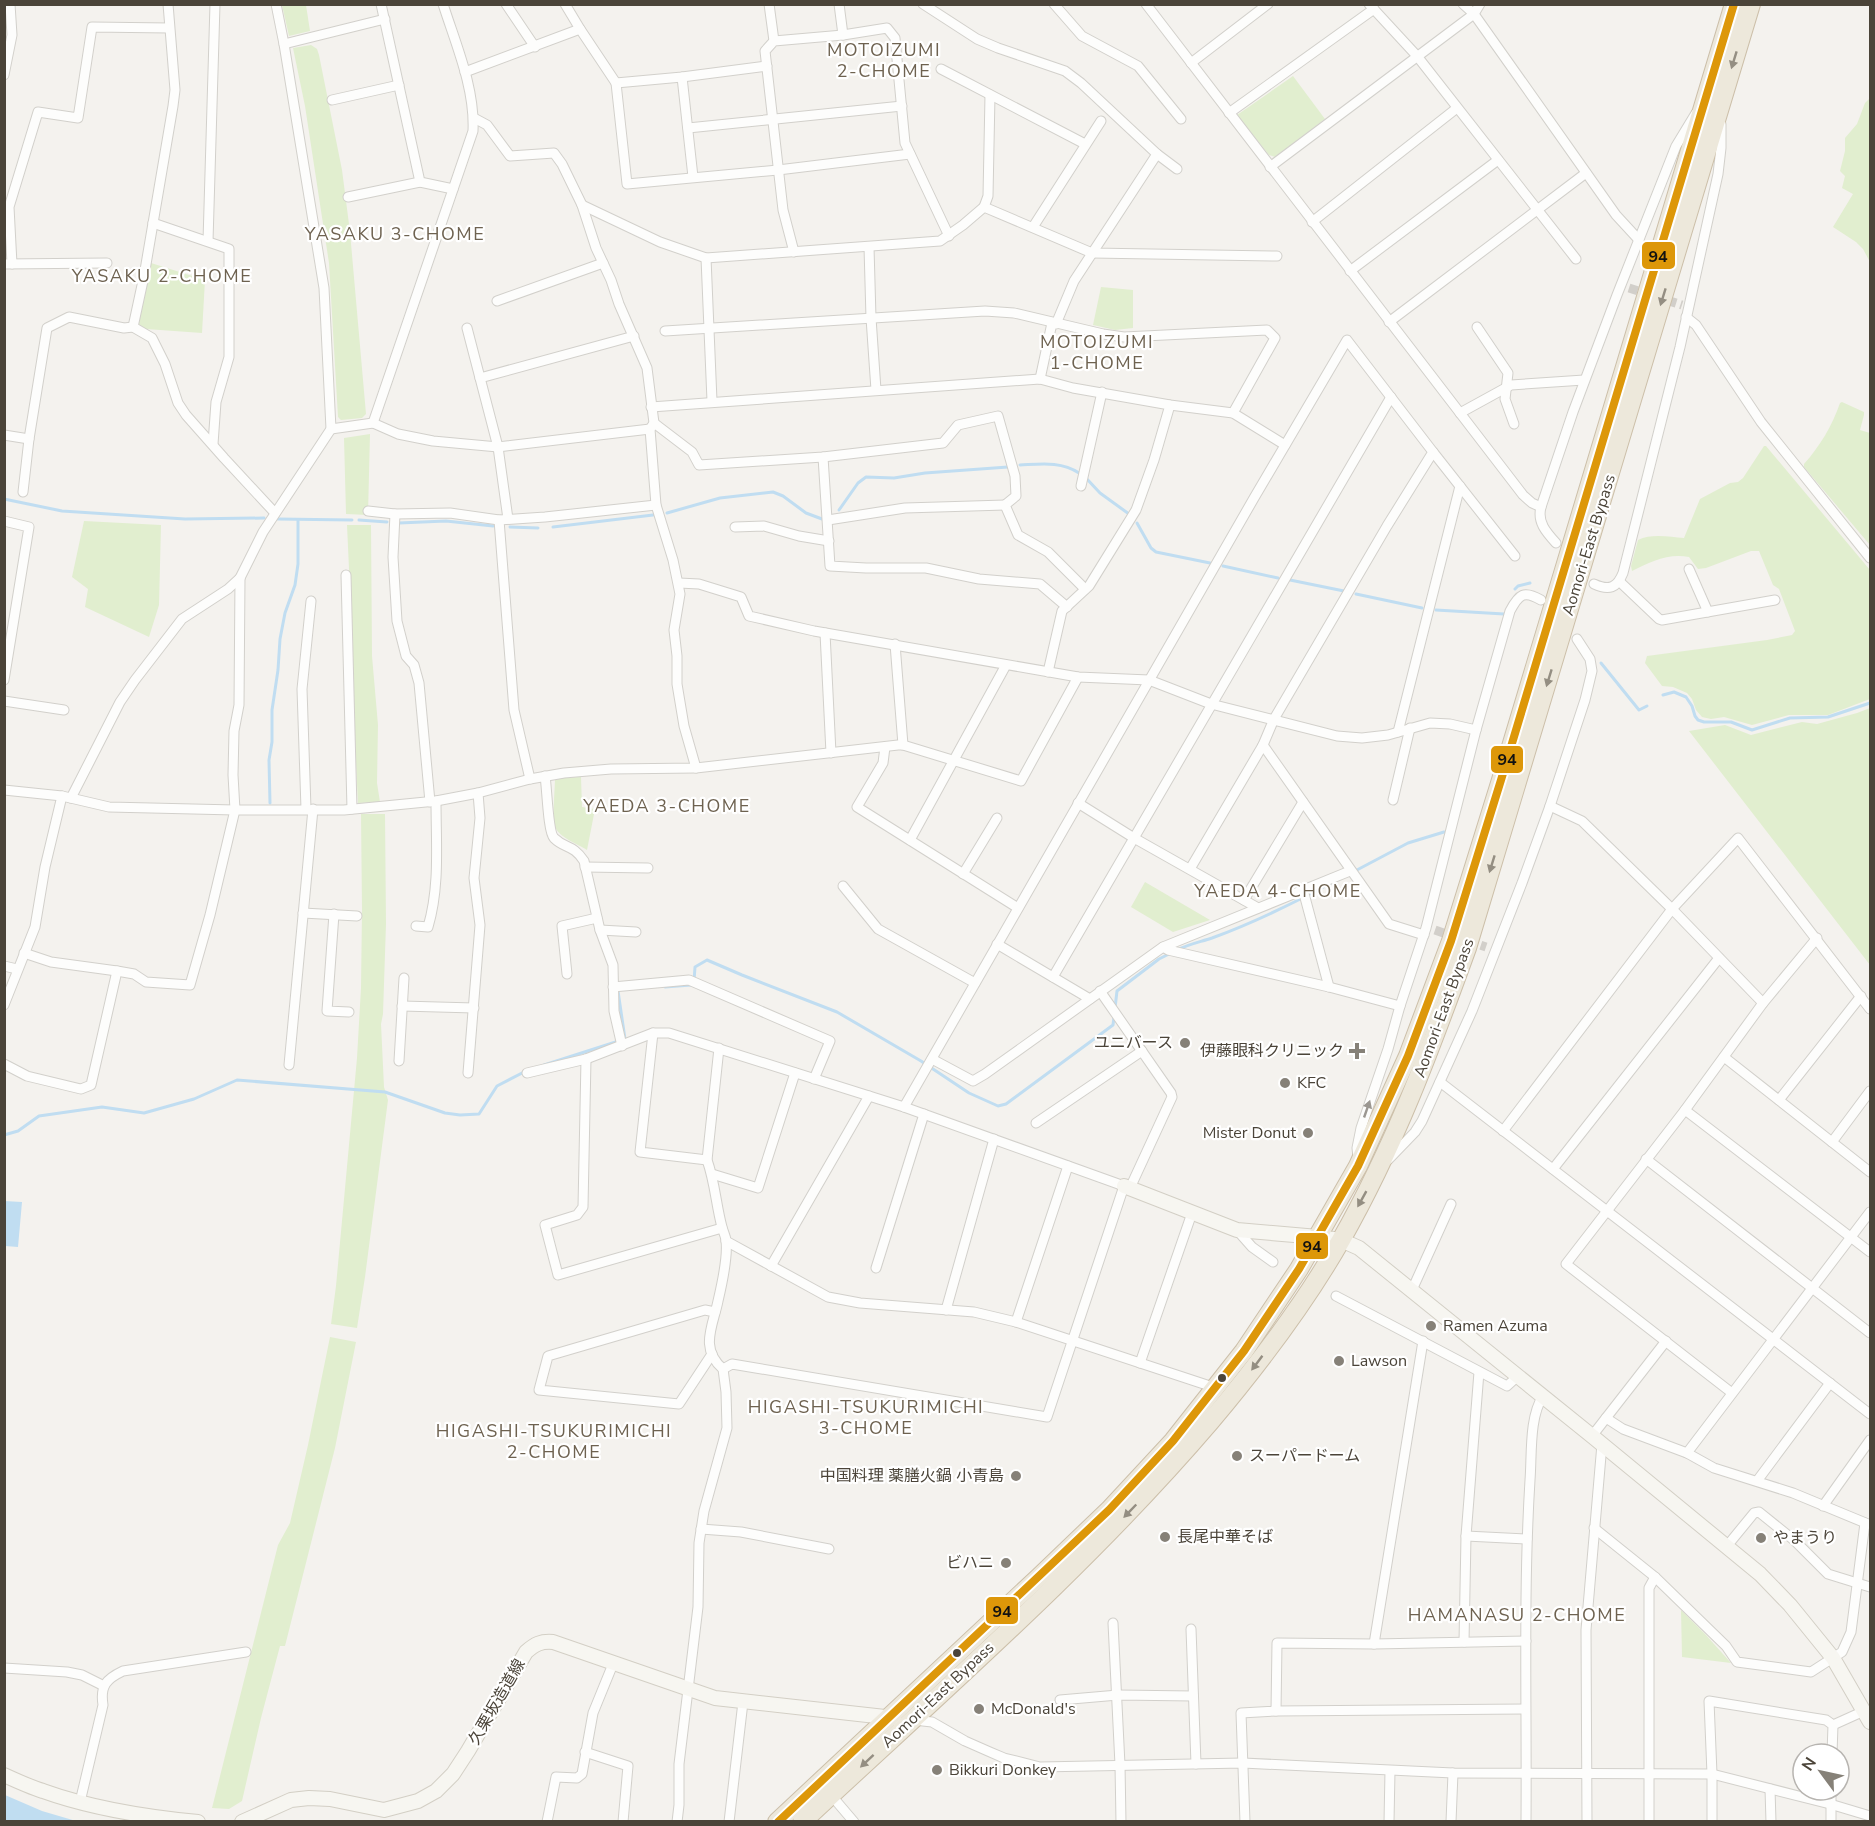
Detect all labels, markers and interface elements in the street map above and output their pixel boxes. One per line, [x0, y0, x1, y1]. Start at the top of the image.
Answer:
district label: MOTOIZUMI 2-CHOME [827, 38, 941, 83]
one-way arrow [1729, 52, 1738, 70]
district label: YASAKU 3-CHOME [304, 222, 485, 246]
line badge: 94 [1641, 241, 1676, 270]
text: 94 [1648, 246, 1668, 268]
district label: YASAKU 2-CHOME [71, 264, 252, 288]
one-way arrow [1658, 288, 1667, 306]
district label: MOTOIZUMI 1-CHOME [1040, 330, 1154, 375]
street label: Aomori-East Bypass [1557, 472, 1621, 618]
one-way arrow [1544, 669, 1553, 687]
line badge: 94 [1490, 745, 1524, 774]
text: 94 [1497, 749, 1517, 771]
district label: YAEDA 3-CHOME [582, 794, 751, 818]
one-way arrow [1487, 855, 1496, 873]
district label: YAEDA 4-CHOME [1193, 879, 1362, 903]
street label: Aomori-East Bypass [1409, 935, 1479, 1081]
place label: ユニバース [1094, 1032, 1173, 1054]
marker: ユニバース [1178, 1036, 1192, 1050]
place label: 伊藤眼科クリニック [1200, 1040, 1344, 1062]
marker: 伊藤眼科クリニック [1348, 1042, 1366, 1060]
place label: KFC [1297, 1072, 1327, 1094]
marker: KFC [1278, 1076, 1292, 1090]
one-way arrow [1363, 1099, 1373, 1117]
place label: Mister Donut [1203, 1122, 1296, 1144]
marker: Mister Donut [1301, 1126, 1315, 1140]
one-way arrow [1357, 1191, 1367, 1208]
line badge: 94 [1295, 1232, 1329, 1260]
text: 94 [1302, 1236, 1322, 1258]
place label: Ramen Azuma [1443, 1315, 1548, 1337]
marker: Ramen Azuma [1424, 1319, 1438, 1333]
place label: Lawson [1351, 1350, 1407, 1372]
one-way arrow [1251, 1354, 1263, 1370]
marker: Lawson [1332, 1354, 1346, 1368]
unlabelled marker [1216, 1372, 1228, 1384]
district label: HIGASHI-TSUKURIMICHI 3-CHOME [748, 1395, 984, 1440]
district label: HIGASHI-TSUKURIMICHI 2-CHOME [436, 1419, 672, 1464]
place label: スーパードーム [1249, 1445, 1360, 1467]
marker: スーパードーム [1230, 1449, 1244, 1463]
place label: 中国料理 薬膳火鍋 小青島 [820, 1465, 1004, 1487]
marker: 中国料理 薬膳火鍋 小青島 [1009, 1469, 1023, 1483]
one-way arrow [1123, 1503, 1137, 1518]
place label: 長尾中華そば [1177, 1526, 1273, 1548]
place label: やまうり [1773, 1527, 1837, 1549]
marker: 長尾中華そば [1158, 1530, 1172, 1544]
marker: やまうり [1754, 1531, 1768, 1545]
place label: ビハニ [946, 1552, 994, 1574]
marker: ビハニ [999, 1556, 1013, 1570]
line badge: 94 [985, 1596, 1019, 1625]
text: 94 [992, 1601, 1012, 1623]
district label: HAMANASU 2-CHOME [1408, 1603, 1626, 1627]
street label: Aomori-East Bypass [877, 1637, 999, 1753]
unlabelled marker [951, 1647, 963, 1659]
street label: 久栗坂造道線 [463, 1655, 531, 1749]
place label: McDonald's [991, 1698, 1076, 1720]
marker: McDonald's [972, 1702, 986, 1716]
north arrow [1791, 1742, 1851, 1802]
text: N [1797, 1753, 1822, 1775]
one-way arrow [860, 1754, 875, 1767]
place label: Bikkuri Donkey [949, 1759, 1057, 1781]
marker: Bikkuri Donkey [930, 1763, 944, 1777]

